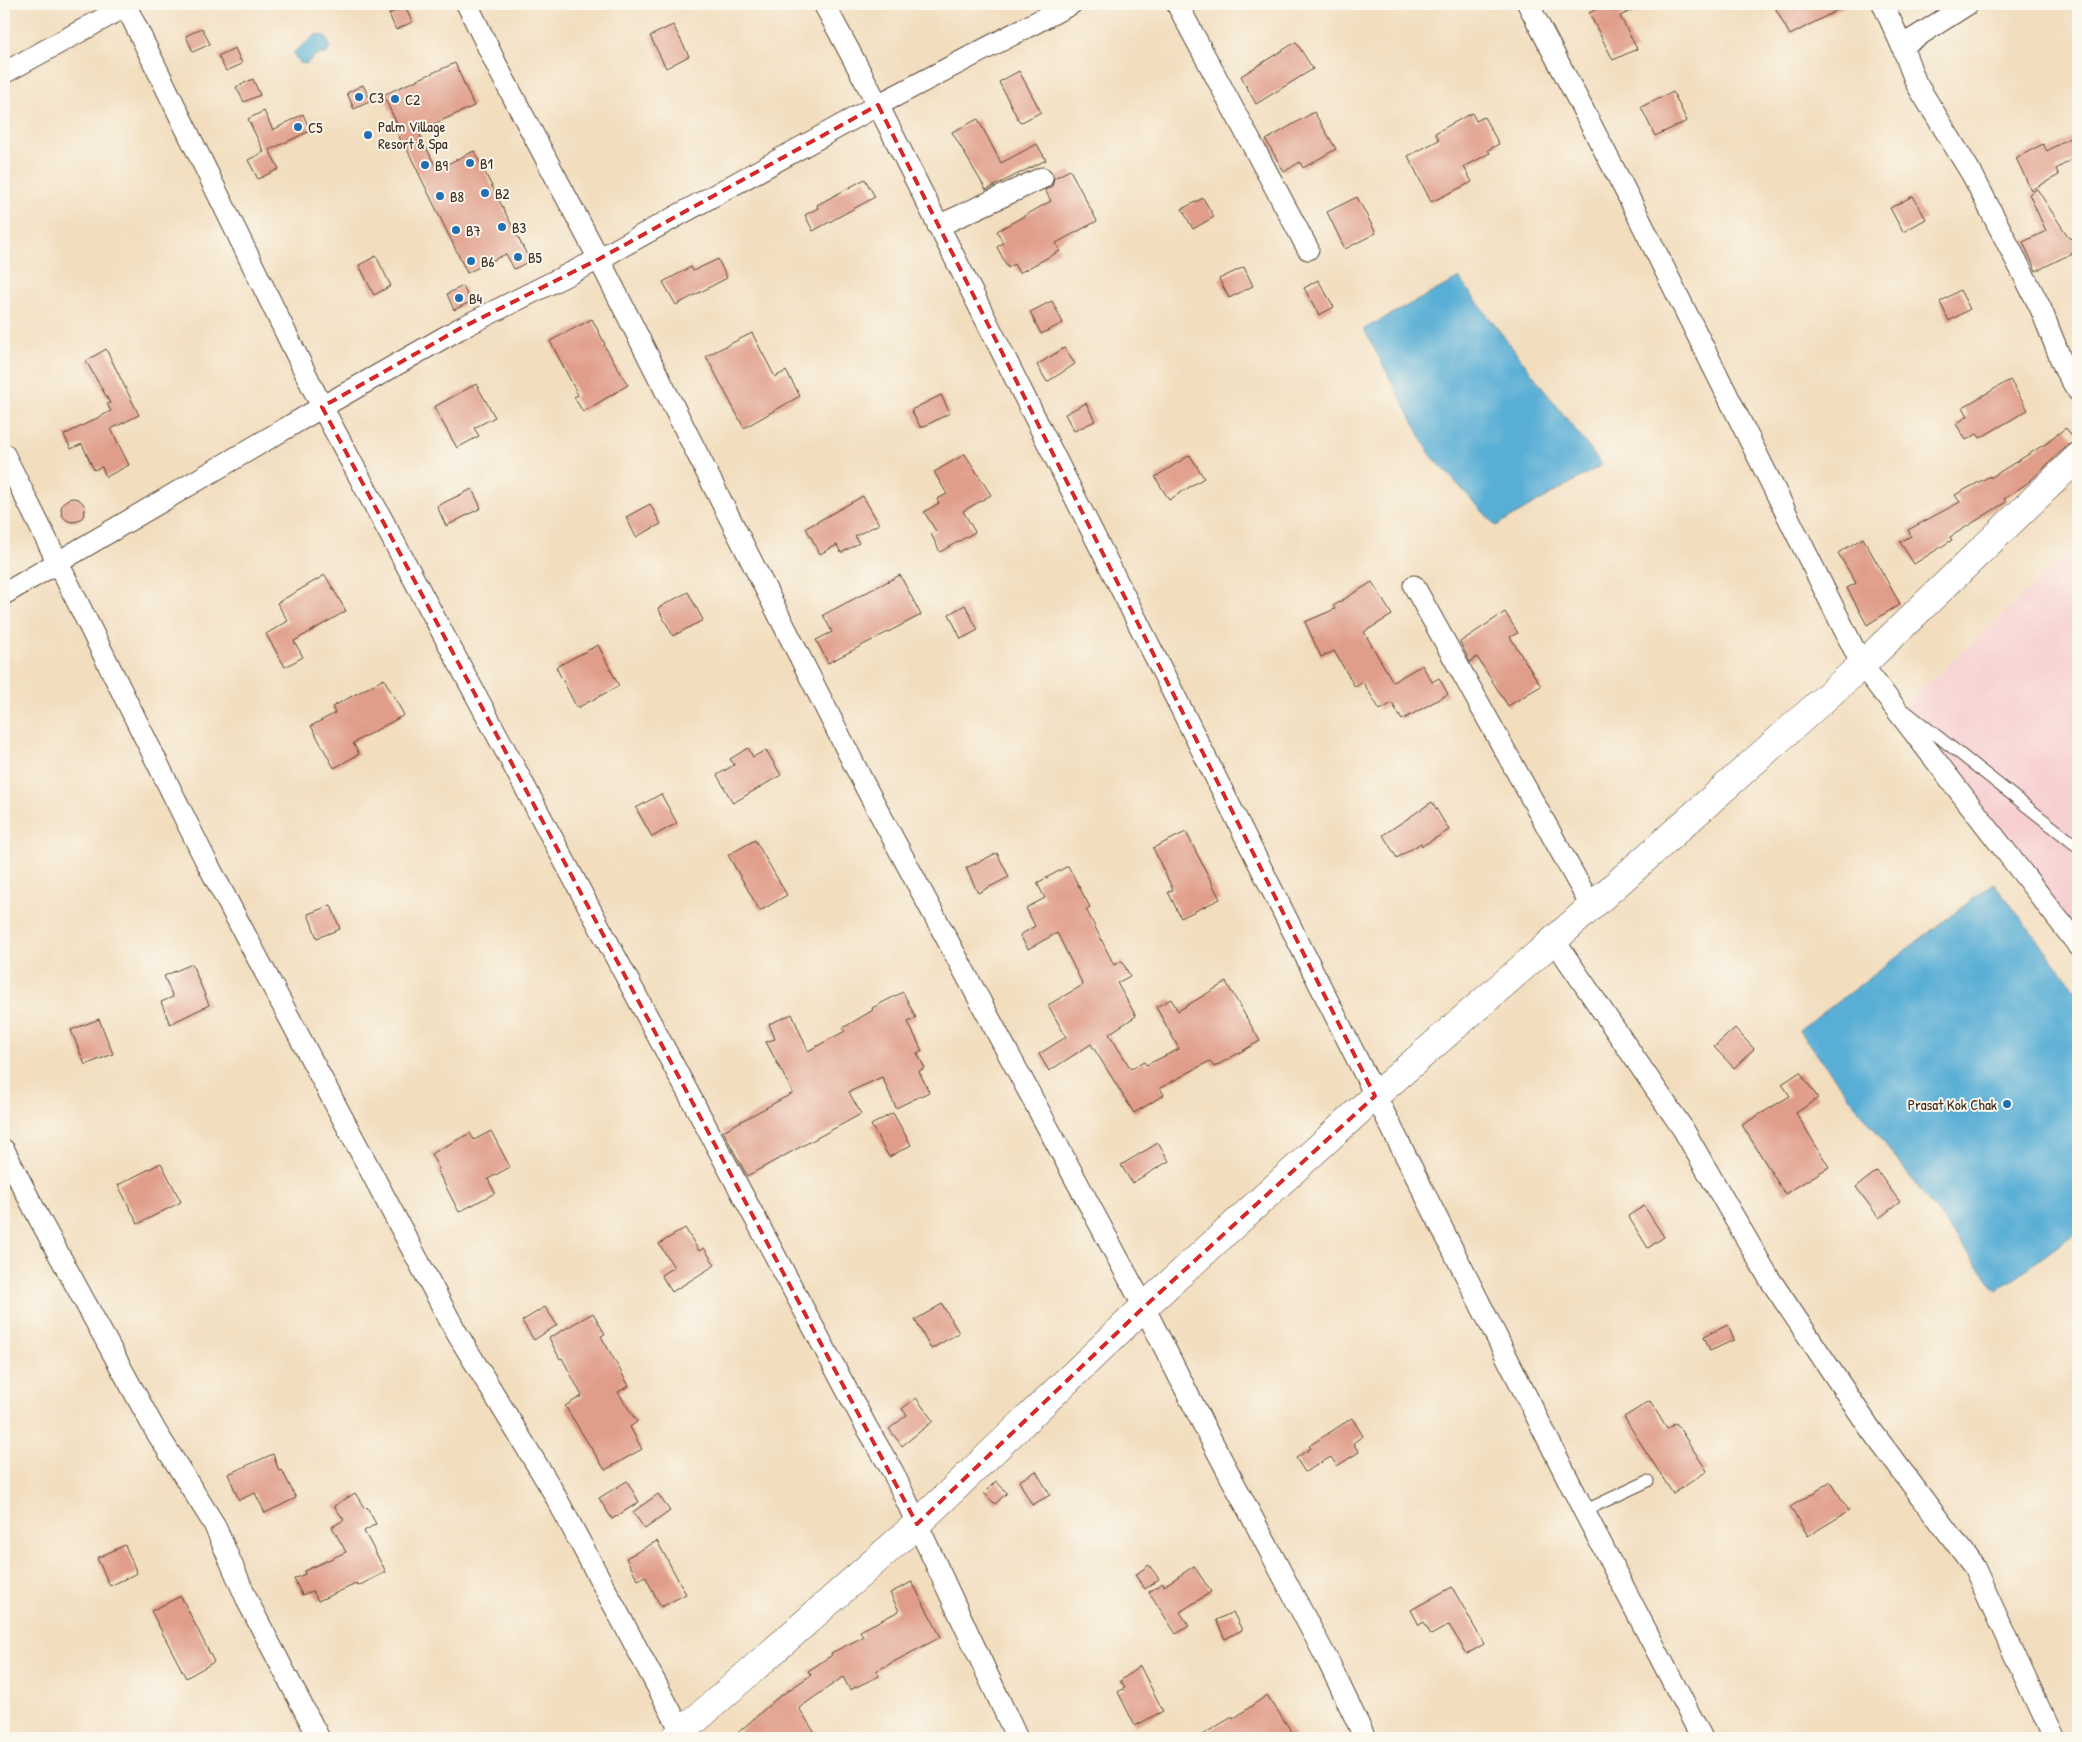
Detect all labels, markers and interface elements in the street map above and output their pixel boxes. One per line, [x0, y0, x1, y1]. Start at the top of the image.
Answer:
place label: C3 [369, 87, 384, 108]
place label: C2 [405, 89, 420, 110]
marker: C3 [353, 91, 365, 103]
marker: C2 [389, 93, 401, 105]
place label: Palm Village Resort & Spa [378, 116, 448, 154]
place label: C5 [308, 117, 323, 138]
marker: C5 [292, 121, 304, 133]
marker: Palm Village Resort & Spa [362, 129, 374, 141]
place label: B1 [480, 153, 493, 174]
place label: B9 [435, 155, 449, 176]
marker: B1 [464, 157, 476, 169]
marker: B9 [419, 159, 431, 171]
place label: B2 [495, 183, 510, 204]
place label: B8 [450, 186, 464, 207]
marker: B2 [479, 187, 491, 199]
marker: B8 [434, 190, 446, 202]
place label: B3 [512, 217, 527, 238]
place label: B7 [466, 220, 481, 241]
marker: B3 [496, 221, 508, 233]
marker: B7 [450, 224, 462, 236]
place label: B5 [528, 247, 543, 268]
place label: B6 [481, 251, 495, 272]
marker: B5 [512, 251, 524, 263]
marker: B6 [465, 255, 477, 267]
place label: B4 [469, 288, 483, 309]
marker: B4 [453, 292, 465, 304]
place label: Prasat Kok Chak [1908, 1094, 1997, 1115]
marker: Prasat Kok Chak [2001, 1098, 2013, 1110]

